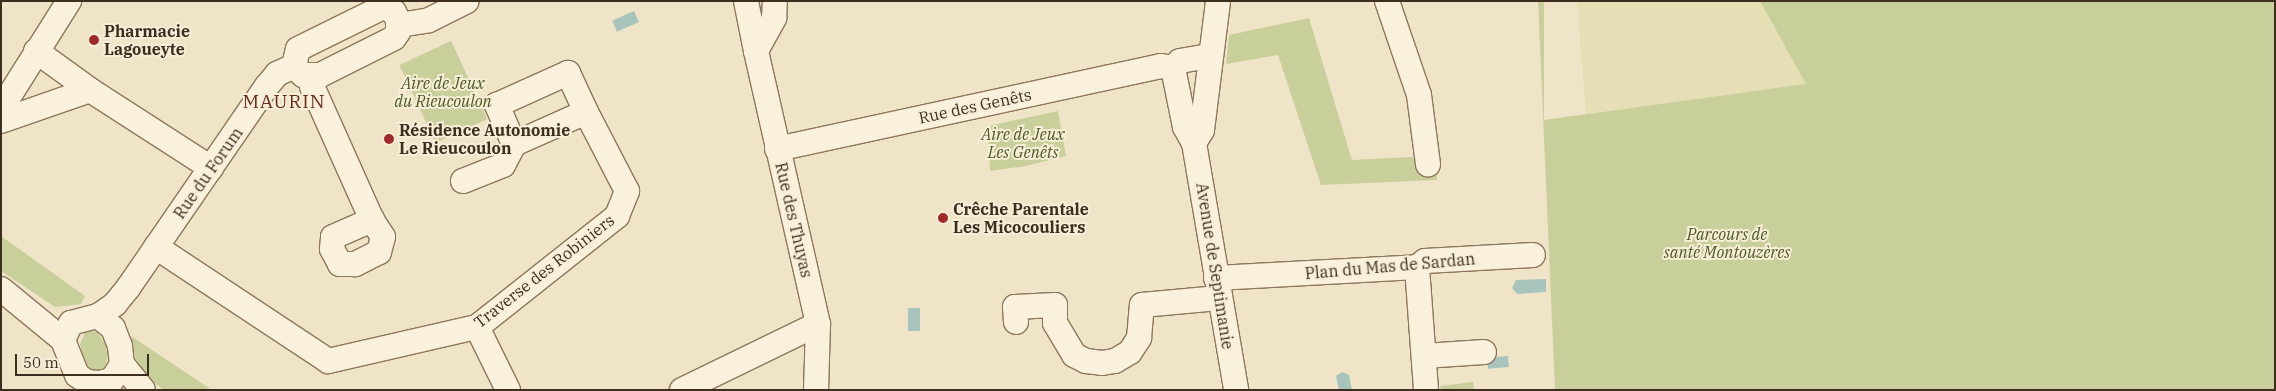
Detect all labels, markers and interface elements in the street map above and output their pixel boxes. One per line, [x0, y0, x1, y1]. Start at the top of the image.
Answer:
place label: Pharmacie Lagoueyte [104, 21, 190, 59]
marker: Pharmacie Lagoueyte [88, 34, 100, 46]
park label: Aire de Jeux du Rieucoulon [394, 73, 492, 111]
street label: Rue des Genêts [917, 85, 1033, 127]
district label: MAURIN [242, 91, 326, 113]
place label: Résidence Autonomie Le Rieucoulon [399, 120, 570, 158]
street label: Rue du Forum [169, 124, 247, 222]
park label: Aire de Jeux Les Genêts [981, 124, 1065, 162]
marker: Résidence Autonomie Le Rieucoulon [383, 133, 395, 145]
street label: Rue des Thuyas [771, 160, 817, 280]
street label: Avenue de Septimanie [1192, 181, 1238, 351]
place label: Crêche Parentale Les Micocouliers [953, 199, 1089, 237]
street label: Traverse des Robiniers [470, 210, 618, 332]
marker: Crêche Parentale Les Micocouliers [937, 212, 949, 224]
park label: Parcours de santé Montouzères [1664, 224, 1790, 262]
street label: Plan du Mas de Sardan [1304, 249, 1476, 283]
scale bar [18, 344, 151, 376]
text: 50 m [23, 353, 59, 372]

